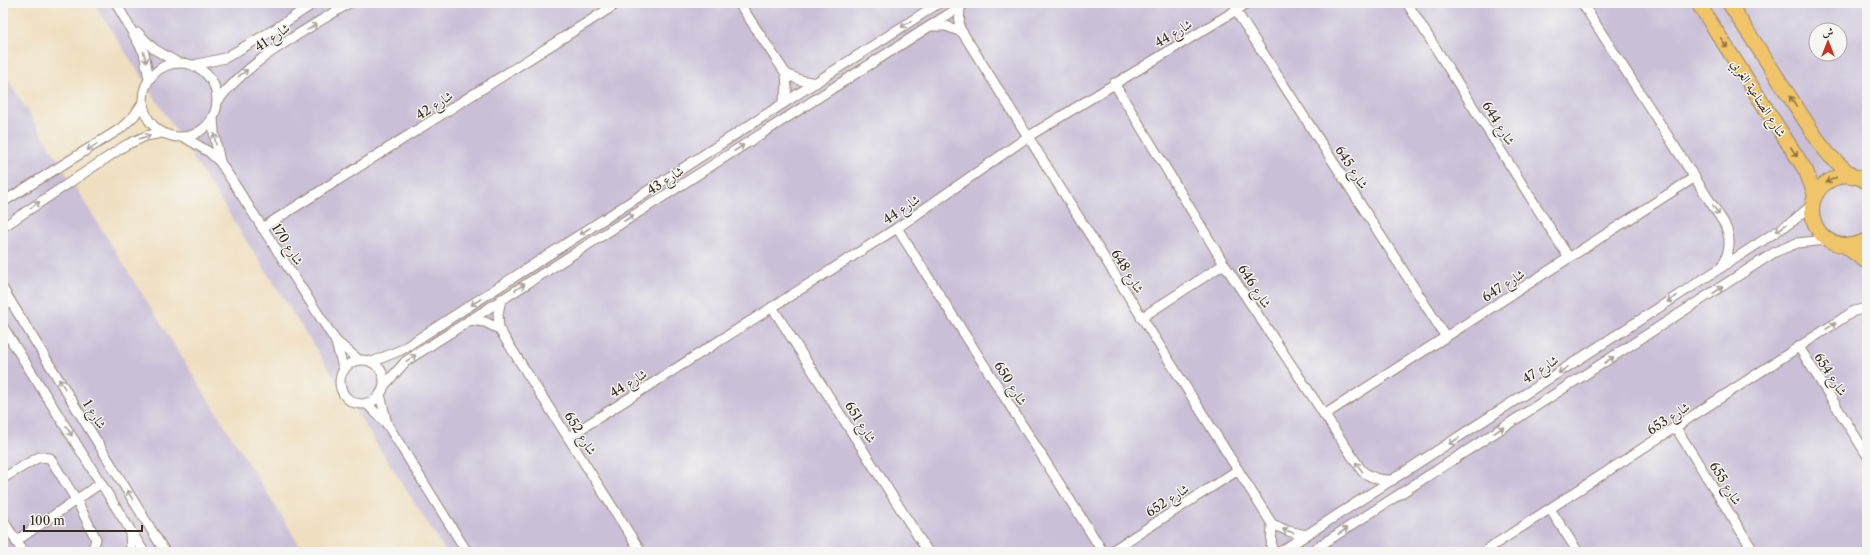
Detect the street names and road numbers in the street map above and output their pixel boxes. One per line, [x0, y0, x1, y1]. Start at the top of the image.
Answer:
street label: شارع 44 [1151, 16, 1197, 54]
street label: شارع 41 [251, 19, 295, 58]
street label: شارع الصناعية الغربي [1725, 56, 1790, 142]
street label: شارع 42 [412, 87, 458, 126]
street label: شارع 644 [1476, 98, 1519, 150]
street label: شارع 645 [1329, 142, 1372, 194]
street label: شارع 43 [644, 162, 689, 201]
street label: شارع 44 [879, 191, 925, 230]
street label: شارع 170 [265, 220, 307, 270]
street label: شارع 648 [1105, 246, 1148, 298]
street label: شارع 646 [1232, 261, 1275, 313]
street label: شارع 647 [1479, 265, 1529, 308]
street label: شارع 654 [1808, 349, 1851, 401]
street label: شارع 47 [1519, 351, 1563, 390]
street label: شارع 650 [988, 358, 1031, 410]
street label: شارع 44 [606, 365, 652, 404]
street label: شارع 1 [76, 396, 110, 434]
street label: شارع 651 [839, 398, 880, 448]
street label: شارع 653 [1644, 398, 1695, 441]
street label: شارع 652 [558, 408, 601, 460]
street label: شارع 655 [1703, 459, 1745, 510]
street label: شارع 652 [1142, 480, 1194, 523]

